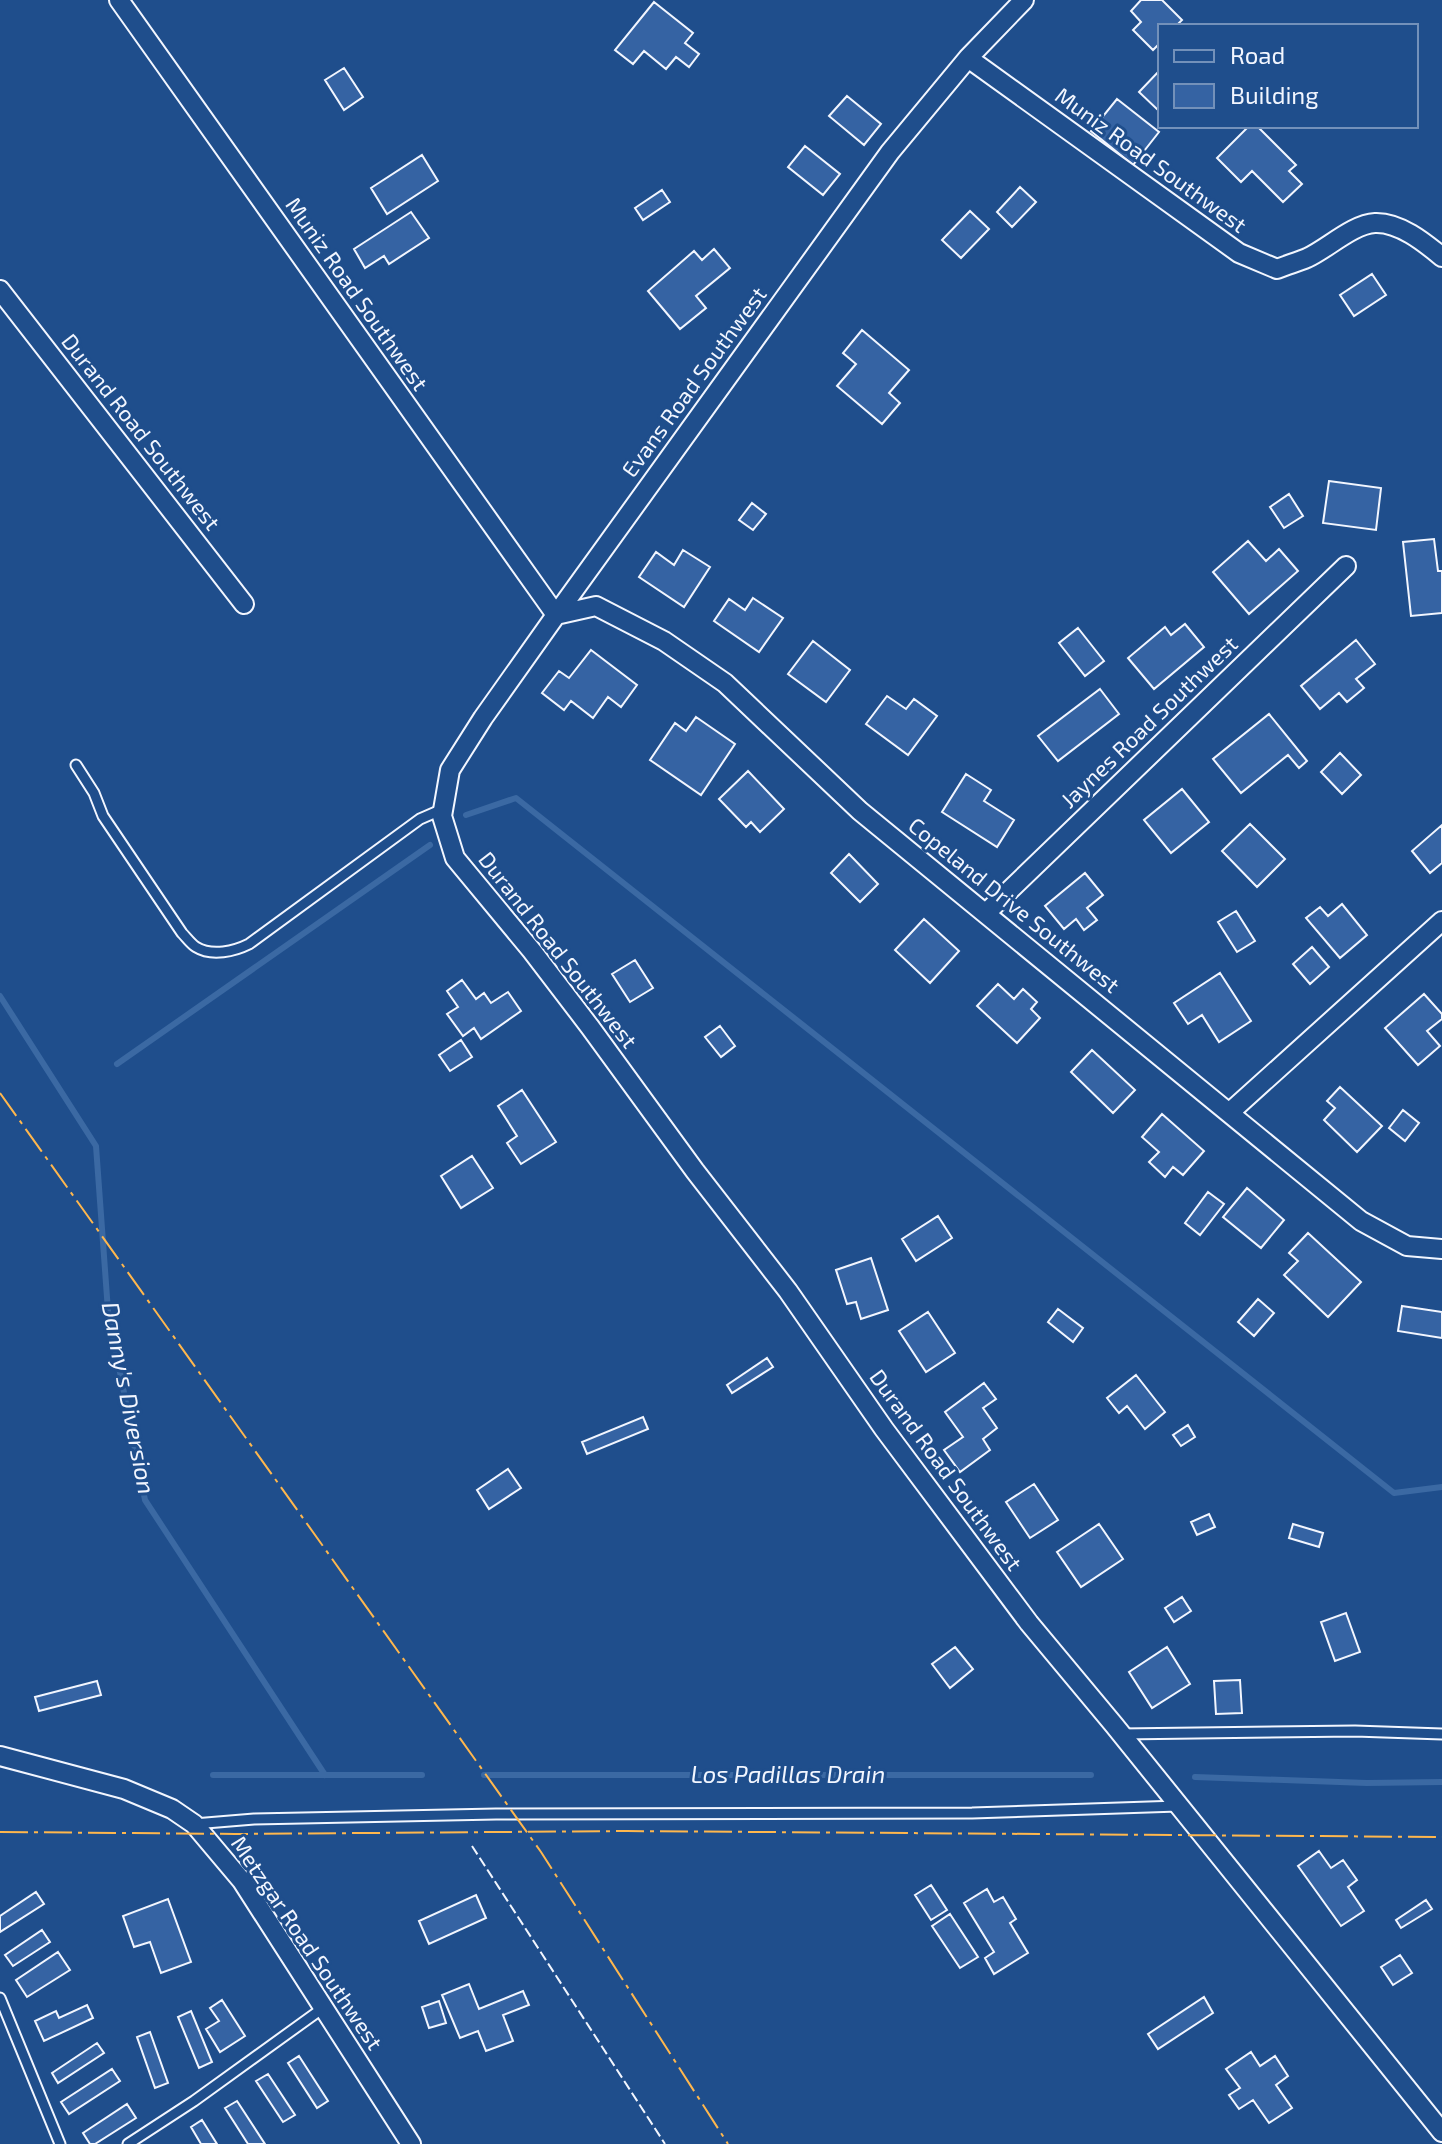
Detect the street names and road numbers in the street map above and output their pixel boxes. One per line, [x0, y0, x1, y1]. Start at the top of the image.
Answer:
street label: Muniz Road Southwest [1051, 81, 1252, 237]
street label: Muniz Road Southwest [281, 192, 434, 395]
street label: Evans Road Southwest [616, 281, 771, 481]
street label: Durand Road Southwest [57, 328, 226, 535]
street label: Jaynes Road Southwest [1055, 630, 1242, 812]
street label: Copeland Drive Southwest [904, 811, 1125, 997]
street label: Durand Road Southwest [474, 846, 643, 1053]
street label: Durand Road Southwest [865, 1364, 1028, 1575]
street label: Metzgar Road Southwest [227, 1831, 389, 2054]

